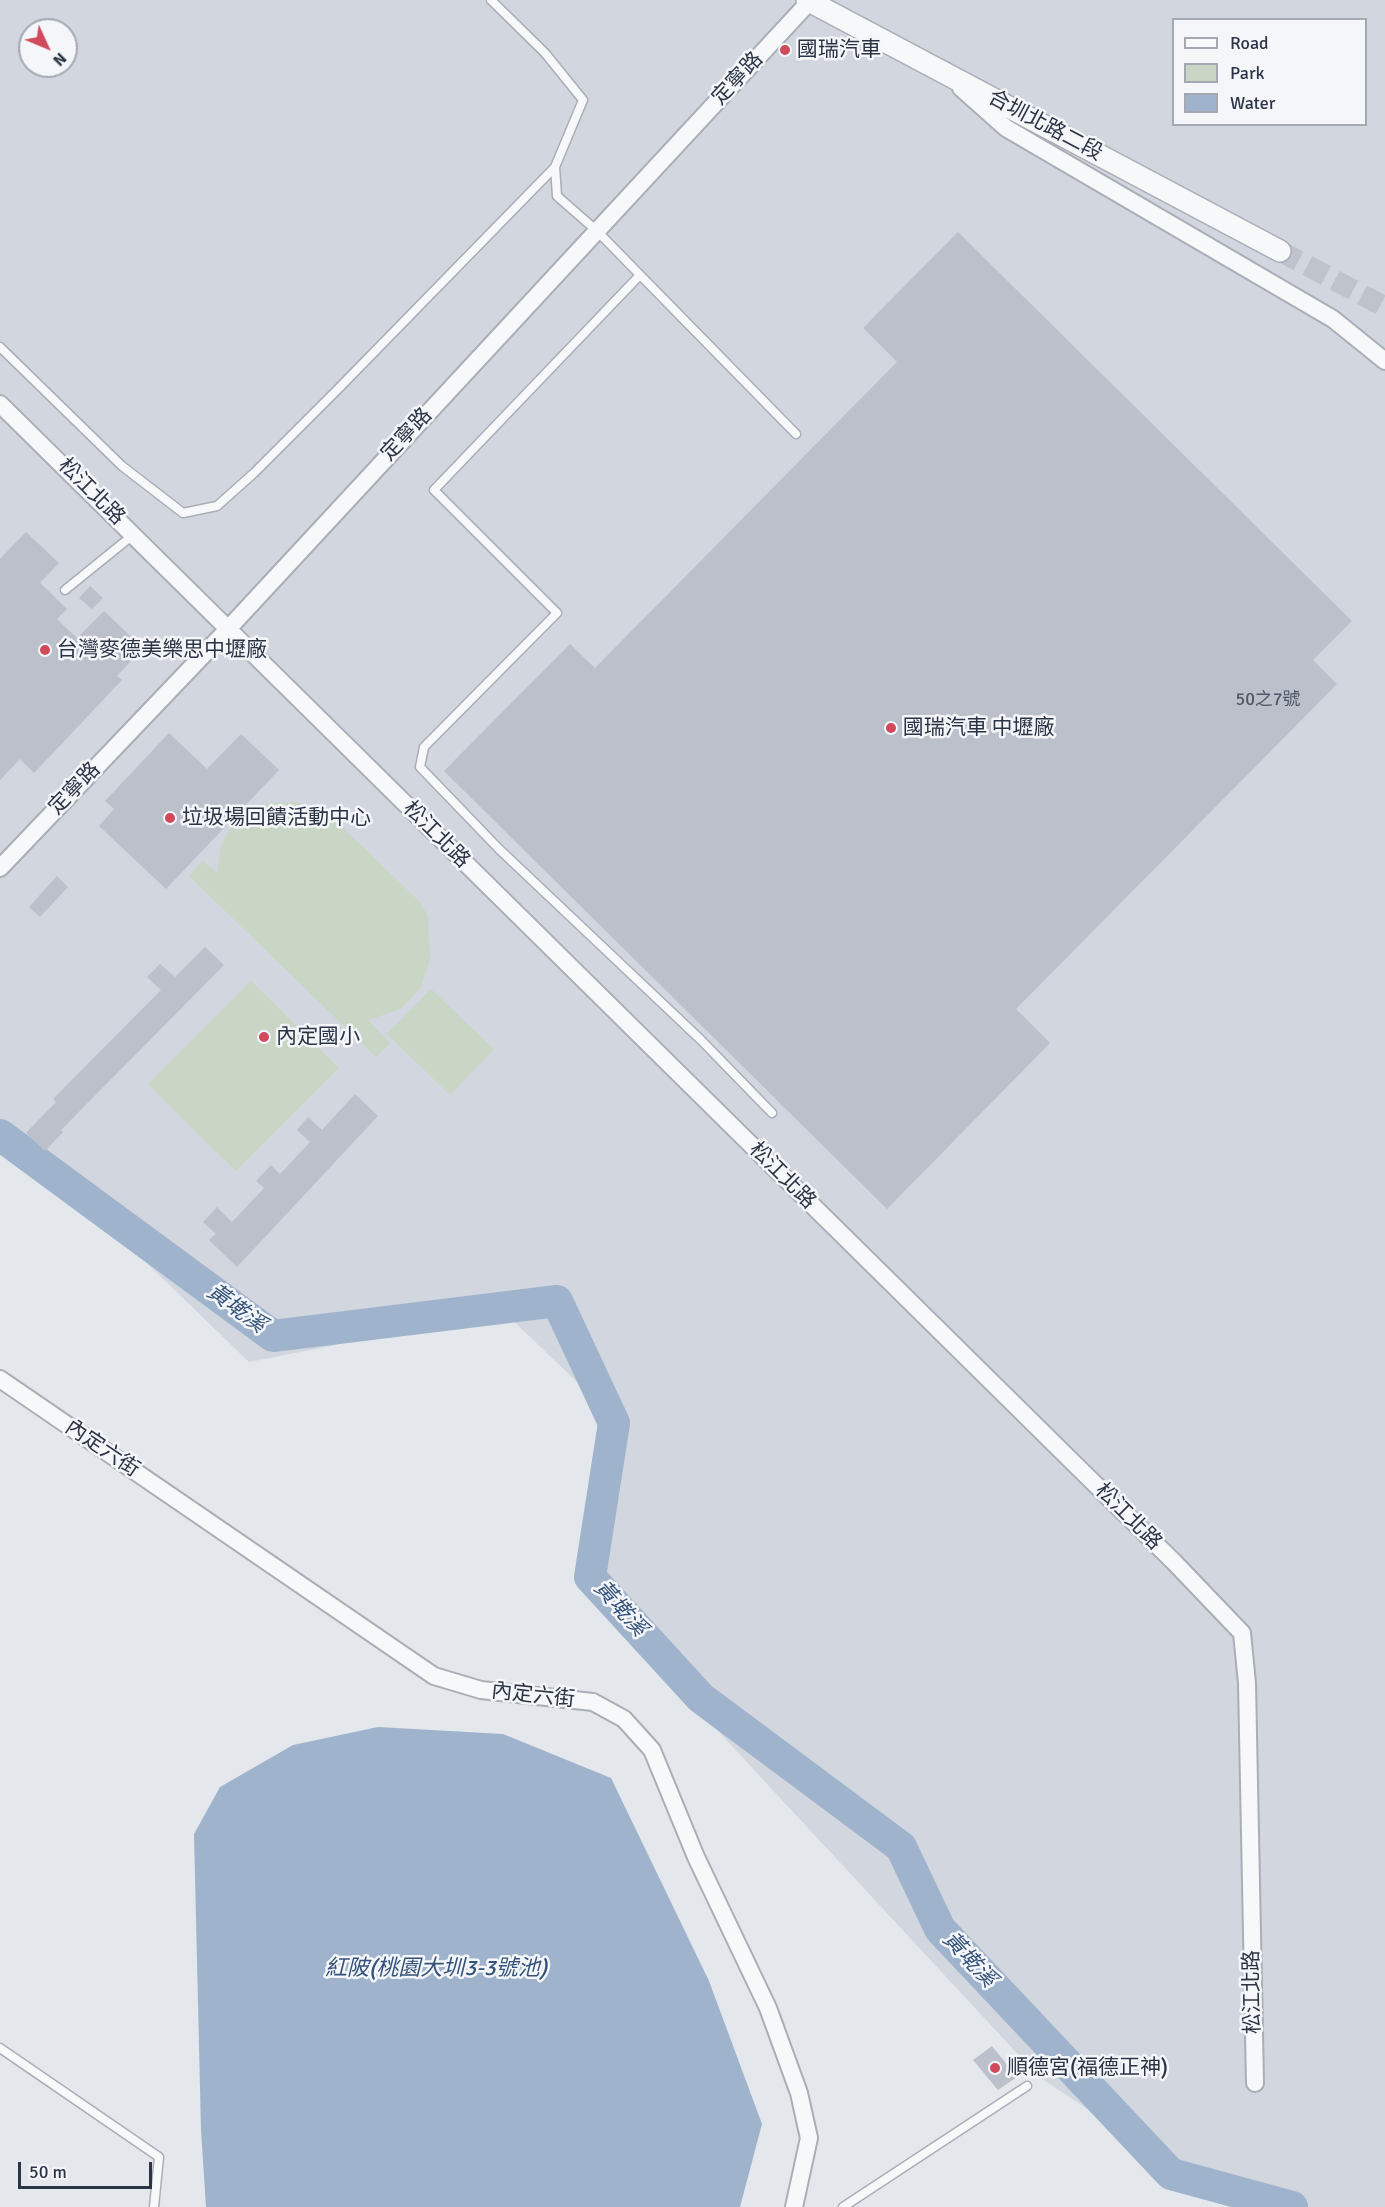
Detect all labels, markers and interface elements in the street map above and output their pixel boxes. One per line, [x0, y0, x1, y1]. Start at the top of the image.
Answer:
north arrow [18, 18, 78, 78]
legend [1172, 18, 1367, 126]
text: Road [1230, 32, 1269, 54]
place label: 國瑞汽車 [797, 37, 881, 63]
marker: 國瑞汽車 [778, 43, 792, 57]
street label: 定寧路 [707, 47, 769, 111]
text: N [48, 48, 71, 70]
text: Park [1230, 62, 1265, 84]
street label: 合圳北路二段 [983, 85, 1107, 167]
text: Water [1230, 92, 1275, 114]
street label: 定寧路 [376, 403, 438, 467]
street label: 松江北路 [52, 453, 130, 531]
place label: 台灣麥德美樂思中壢廠 [57, 637, 267, 663]
marker: 台灣麥德美樂思中壢廠 [38, 643, 52, 657]
house number: 50之7號 [1235, 689, 1301, 711]
place label: 國瑞汽車 中壢廠 [903, 715, 1055, 741]
marker: 國瑞汽車 中壢廠 [884, 721, 898, 735]
street label: 定寧路 [44, 758, 106, 820]
street label: 松江北路 [397, 796, 475, 874]
place label: 垃圾場回饋活動中心 [182, 805, 371, 831]
marker: 垃圾場回饋活動中心 [163, 811, 177, 825]
place label: 內定國小 [276, 1024, 360, 1050]
marker: 內定國小 [257, 1030, 271, 1044]
street label: 松江北路 [743, 1137, 821, 1215]
water label: 黃墘溪 [202, 1279, 270, 1339]
street label: 內定六街 [60, 1415, 144, 1483]
street label: 松江北路 [1089, 1478, 1167, 1556]
water label: 黃墘溪 [588, 1576, 652, 1642]
street label: 內定六街 [490, 1679, 576, 1713]
water label: 黃墘溪 [937, 1927, 1001, 1993]
street label: 松江北路 [1240, 1950, 1266, 2034]
water label: 紅陂(桃園大圳3-3號池) [325, 1956, 547, 1982]
place label: 順德宮(福德正神) [1007, 2055, 1168, 2081]
marker: 順德宮(福德正神) [988, 2061, 1002, 2075]
scale bar [21, 2150, 154, 2188]
text: 50 m [29, 2161, 67, 2183]

